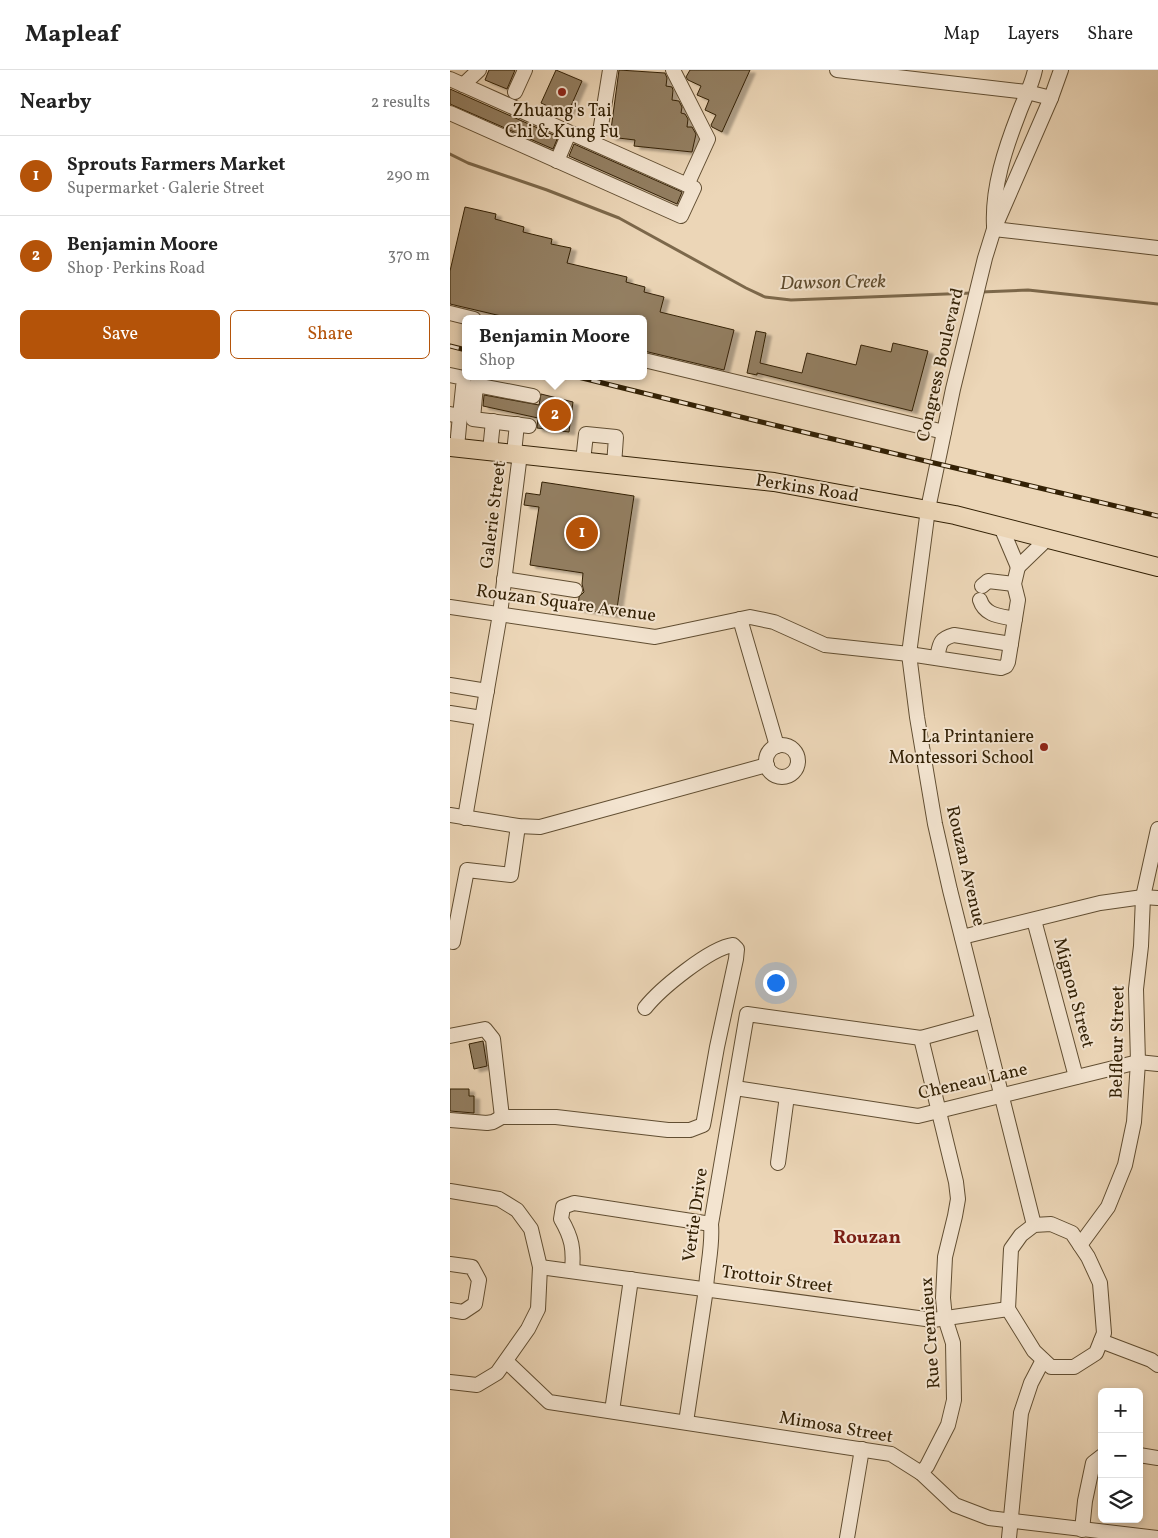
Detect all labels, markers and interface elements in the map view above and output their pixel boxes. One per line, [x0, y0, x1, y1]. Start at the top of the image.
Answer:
text: Mapleaf [25, 18, 119, 52]
text: Map [943, 22, 979, 47]
text: Layers [1007, 22, 1059, 47]
text: Share [1087, 22, 1133, 47]
marker: Zhuang's Tai Chi & Kung Fu [556, 86, 568, 98]
text: Nearby [20, 88, 91, 117]
text: 2 results [371, 92, 430, 114]
place label: Zhuang's Tai Chi & Kung Fu [505, 99, 619, 145]
text: Sprouts Farmers Market [67, 152, 285, 178]
text: 1 [33, 165, 39, 187]
text: 290 m [386, 165, 430, 187]
text: Supermarket · Galerie Street [67, 178, 265, 200]
text: Benjamin Moore [67, 232, 218, 258]
text: 2 [32, 245, 40, 267]
text: 370 m [388, 245, 430, 267]
text: Shop · Perkins Road [67, 258, 205, 280]
water label: Dawson Creek [780, 269, 886, 297]
street label: Congress Boulevard [911, 286, 971, 444]
button: Save [20, 310, 220, 359]
button: Share [230, 310, 430, 359]
popup [462, 315, 647, 380]
text: Benjamin Moore [479, 324, 630, 350]
text: Shop [479, 350, 515, 372]
pin: 2 [539, 396, 571, 434]
street label: Galerie Street [475, 460, 513, 570]
street label: Perkins Road [754, 469, 860, 509]
pin: 1 [566, 514, 598, 552]
street label: Rouzan Square Avenue [474, 579, 658, 629]
place label: La Printaniere Montessori School [888, 725, 1034, 771]
marker: La Printaniere Montessori School [1038, 741, 1050, 753]
street label: Rouzan Avenue [939, 803, 991, 929]
street label: Mignon Street [1046, 935, 1100, 1051]
your location [763, 970, 789, 996]
street label: Belfleur Street [1105, 985, 1131, 1099]
street label: Cheneau Lane [916, 1057, 1030, 1107]
street label: Vertie Drive [677, 1166, 715, 1264]
district label: Rouzan [833, 1225, 901, 1251]
street label: Trottoir Street [720, 1260, 834, 1300]
street label: Rue Cremieux [915, 1276, 947, 1390]
map controls [1098, 1388, 1143, 1523]
button: + [1098, 1388, 1143, 1433]
street label: Mimosa Street [777, 1406, 895, 1450]
button: − [1098, 1433, 1143, 1478]
button: layers [1098, 1478, 1143, 1523]

